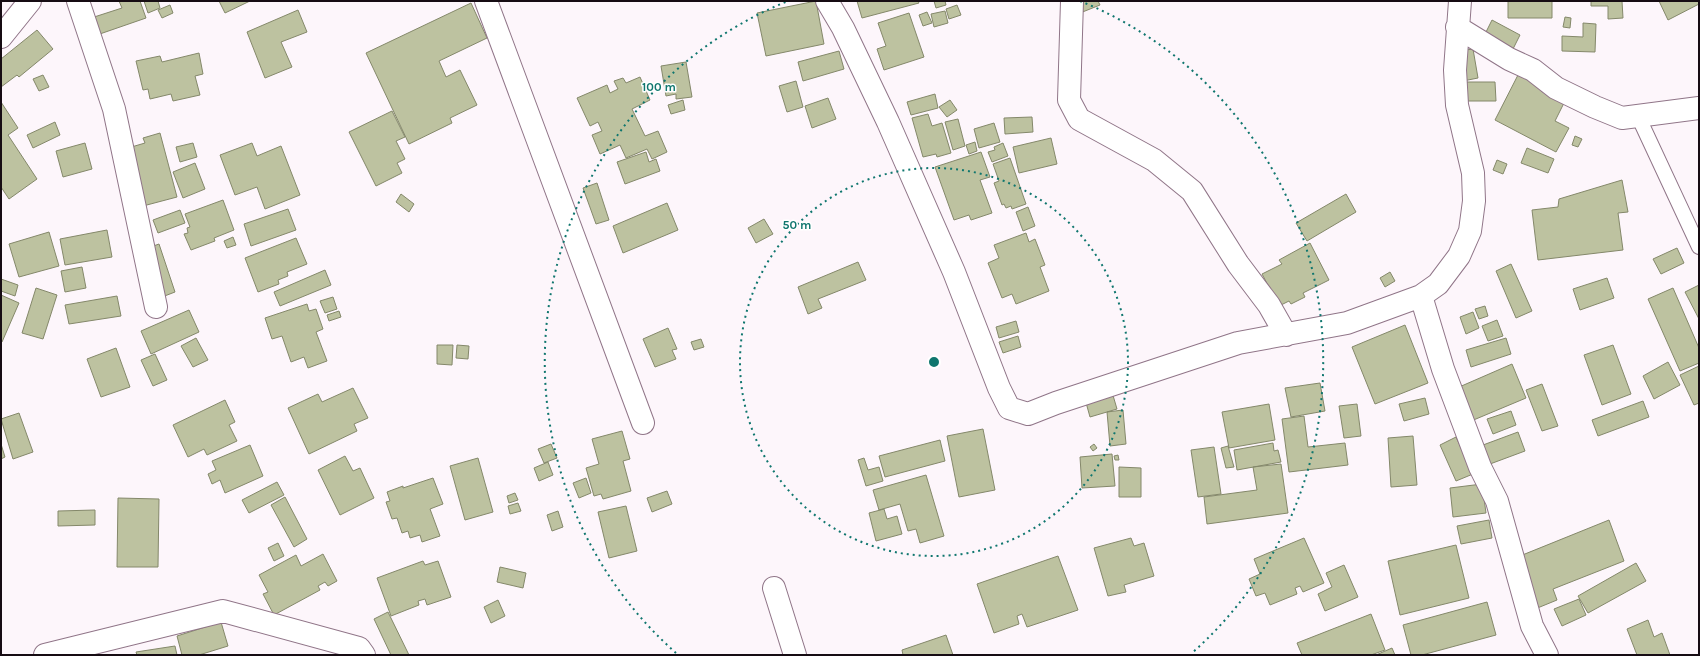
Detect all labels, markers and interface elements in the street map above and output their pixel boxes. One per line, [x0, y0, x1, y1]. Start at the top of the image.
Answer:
text: 100 m [642, 80, 676, 94]
text: 50 m [783, 218, 812, 232]
centre of rings [927, 355, 941, 369]

